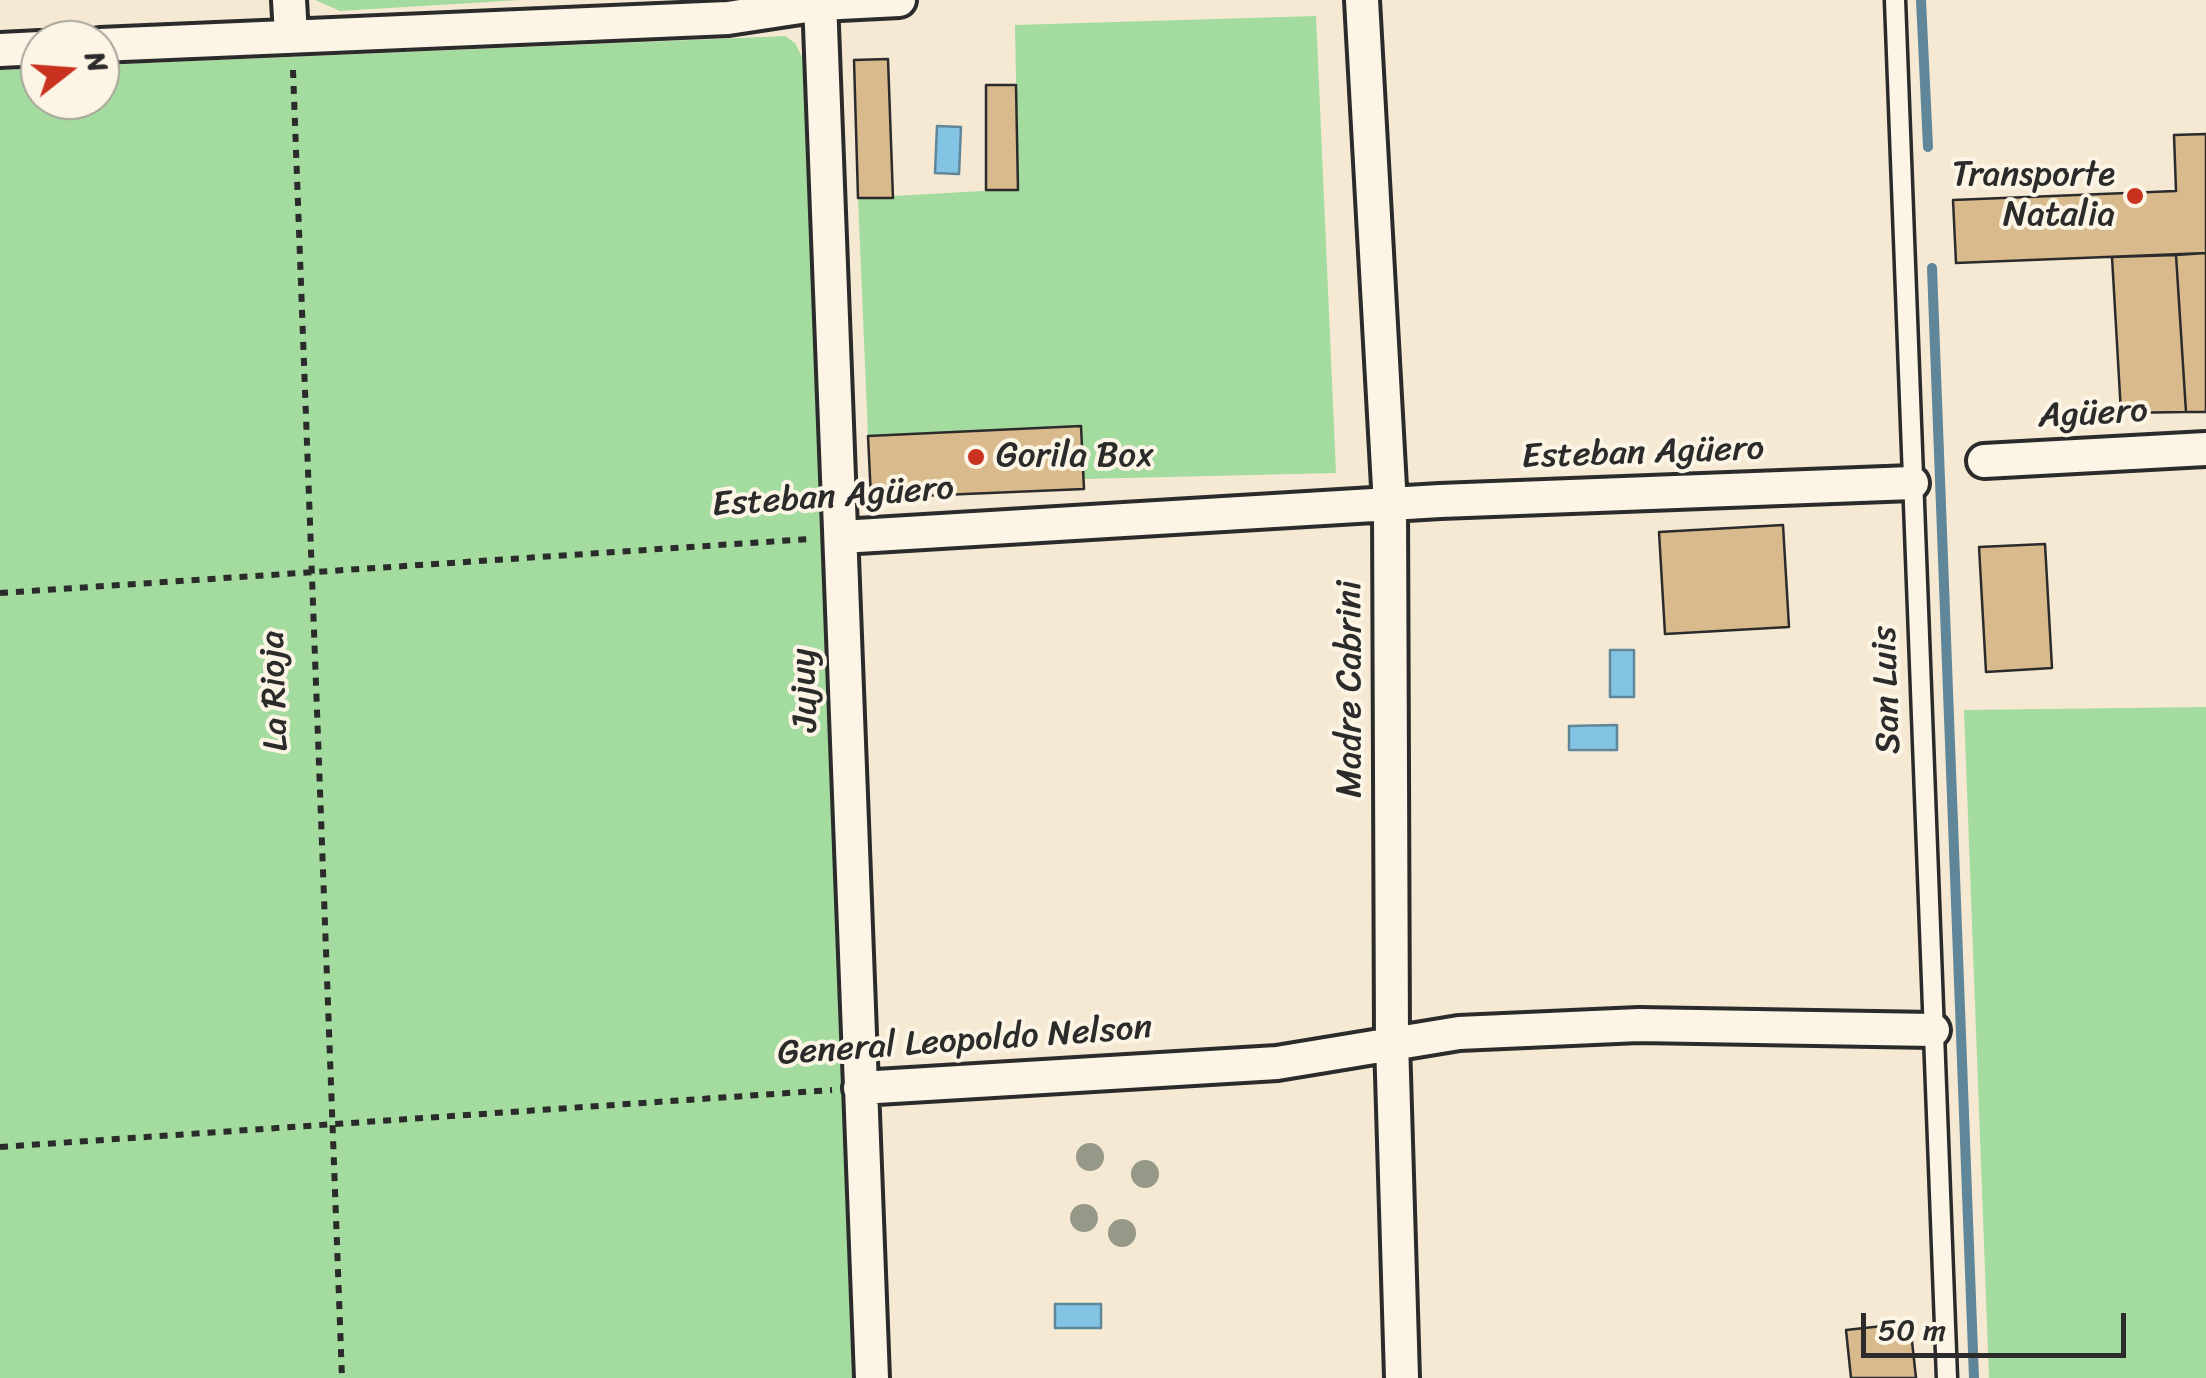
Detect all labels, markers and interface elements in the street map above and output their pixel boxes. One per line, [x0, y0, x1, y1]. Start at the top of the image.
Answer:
north arrow [20, 20, 120, 120]
text: N [71, 45, 124, 78]
place label: Transporte Natalia [1952, 155, 2115, 237]
marker: Transporte Natalia [2124, 185, 2146, 207]
street label: Agüero [2037, 391, 2149, 439]
street label: Esteban Agüero [1521, 429, 1765, 479]
place label: Gorila Box [996, 436, 1154, 478]
marker: Gorila Box [965, 446, 987, 468]
street label: Esteban Agüero [711, 469, 955, 527]
street label: Madre Cabrini [1330, 580, 1372, 798]
street label: San Luis [1865, 625, 1911, 755]
street label: La Rioja [253, 630, 299, 752]
street label: Jujuy [784, 648, 828, 732]
street label: General Leopoldo Nelson [776, 1008, 1154, 1076]
scale bar [1866, 1293, 2131, 1355]
text: 50 m [1878, 1303, 1946, 1357]

